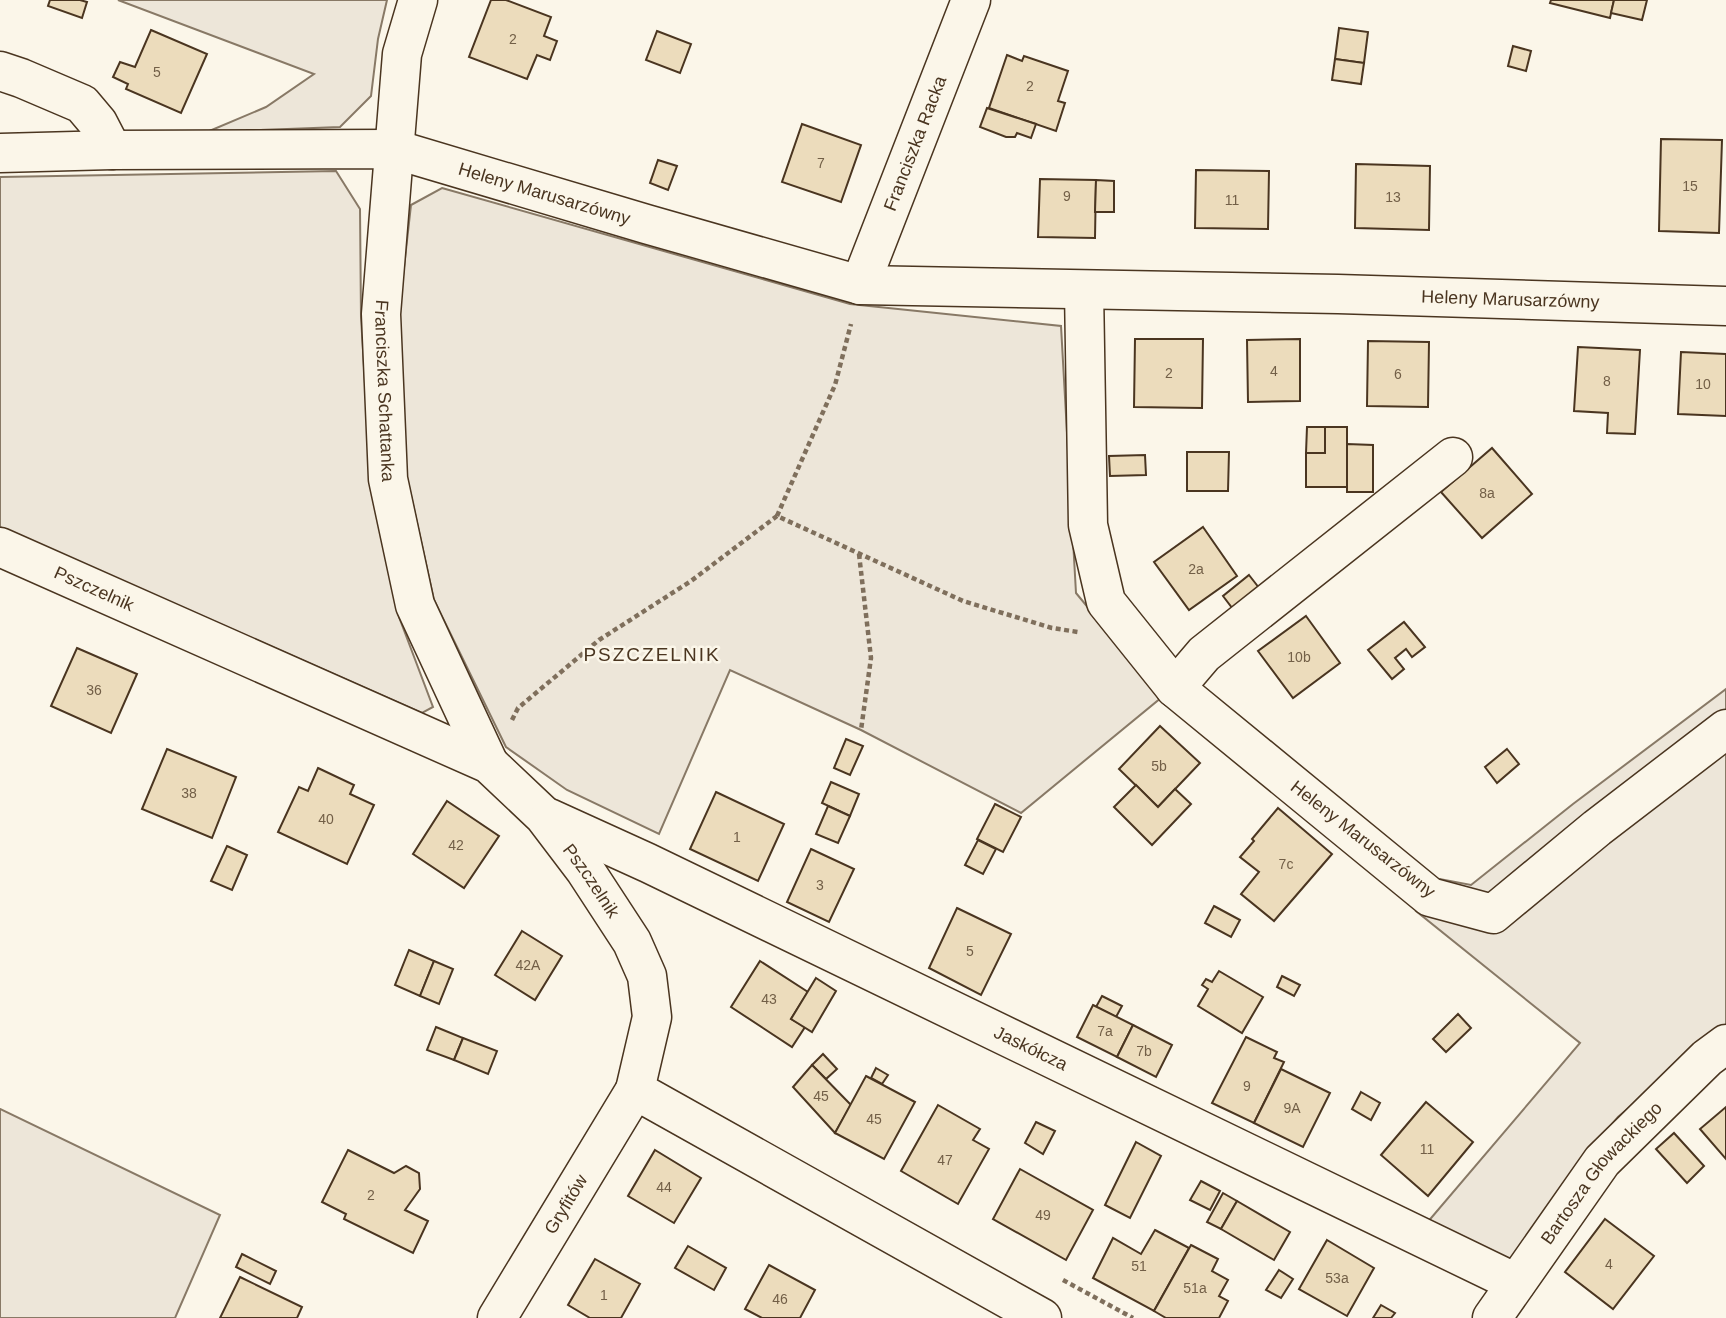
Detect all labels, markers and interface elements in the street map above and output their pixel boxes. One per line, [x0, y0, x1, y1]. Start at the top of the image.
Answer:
house number: 2 [509, 31, 517, 47]
house number: 5 [153, 64, 161, 80]
street label: Franciszka Racka [880, 72, 951, 214]
house number: 2 [1026, 78, 1034, 94]
house number: 7 [817, 155, 825, 171]
street label: Heleny Marusarzówny [456, 159, 633, 229]
house number: 15 [1682, 178, 1698, 194]
house number: 9 [1063, 188, 1071, 204]
house number: 13 [1385, 189, 1401, 205]
house number: 11 [1225, 192, 1239, 208]
street label: Heleny Marusarzówny [1421, 287, 1600, 312]
street label: Franciszka Schattanka [371, 299, 398, 483]
house number: 4 [1270, 363, 1278, 379]
house number: 2 [1165, 365, 1173, 381]
house number: 6 [1394, 366, 1402, 382]
house number: 8 [1603, 373, 1611, 389]
house number: 10 [1695, 376, 1711, 392]
house number: 8a [1479, 485, 1495, 501]
house number: 2a [1188, 561, 1204, 577]
street label: Pszczelnik [51, 562, 138, 616]
district label: PSZCZELNIK [583, 644, 721, 665]
house number: 10b [1287, 649, 1311, 665]
house number: 36 [86, 682, 102, 698]
house number: 5b [1151, 758, 1167, 774]
street label: Heleny Marusarzówny [1287, 776, 1439, 902]
house number: 38 [181, 785, 197, 801]
house number: 40 [318, 811, 334, 827]
house number: 1 [733, 829, 741, 845]
house number: 42 [448, 837, 464, 853]
street label: Pszczelnik [559, 840, 624, 922]
house number: 7c [1279, 856, 1293, 872]
house number: 3 [816, 877, 824, 893]
house number: 5 [966, 943, 974, 959]
house number: 42A [516, 957, 541, 973]
house number: 43 [761, 991, 777, 1007]
street label: Jaskółcza [991, 1022, 1072, 1075]
house number: 7a [1097, 1023, 1113, 1039]
house number: 7b [1136, 1043, 1152, 1059]
house number: 9 [1243, 1078, 1251, 1094]
house number: 45 [813, 1088, 829, 1104]
street label: Bartosza Głowackiego [1537, 1098, 1666, 1248]
house number: 9A [1283, 1100, 1301, 1116]
house number: 45 [866, 1111, 882, 1127]
house number: 11 [1420, 1141, 1434, 1157]
house number: 47 [937, 1152, 953, 1168]
street label: Gryfitów [540, 1170, 592, 1238]
house number: 44 [656, 1179, 672, 1195]
house number: 2 [367, 1187, 375, 1203]
house number: 49 [1035, 1207, 1051, 1223]
house number: 4 [1605, 1256, 1613, 1272]
house number: 51 [1131, 1258, 1147, 1274]
house number: 53a [1325, 1270, 1349, 1286]
house number: 51a [1183, 1280, 1207, 1296]
house number: 1 [600, 1287, 608, 1303]
house number: 46 [772, 1291, 788, 1307]

